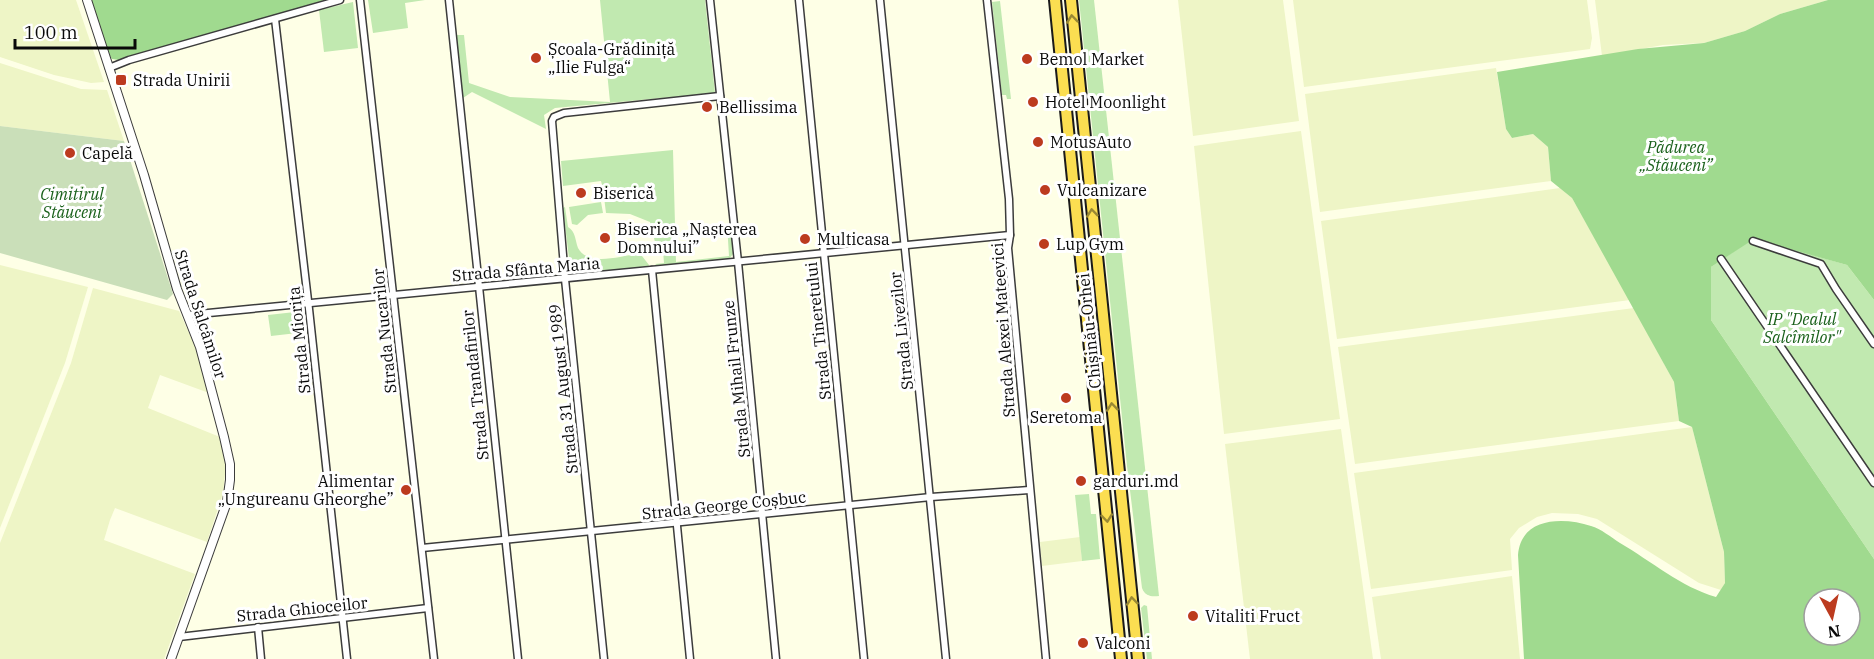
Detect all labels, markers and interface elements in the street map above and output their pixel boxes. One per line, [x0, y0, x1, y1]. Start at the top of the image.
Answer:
scale bar [15, 12, 135, 50]
one-way arrow [1067, 14, 1079, 23]
text: 100 m [24, 21, 78, 44]
place label: Școala-Grădiniță „Ilie Fulga“ [548, 39, 676, 77]
place label: Bemol Market [1039, 49, 1145, 69]
marker: Școala-Grădiniță „Ilie Fulga“ [529, 51, 543, 65]
marker: Bemol Market [1020, 52, 1034, 66]
place label: Strada Unirii [133, 70, 230, 90]
marker: Strada Unirii [114, 73, 128, 87]
place label: Hotel Moonlight [1045, 92, 1166, 112]
marker: Hotel Moonlight [1026, 95, 1040, 109]
place label: Bellissima [719, 97, 798, 117]
marker: Bellissima [700, 100, 714, 114]
place label: MotusAuto [1050, 132, 1132, 152]
marker: MotusAuto [1031, 135, 1045, 149]
park label: Pădurea „Stăuceni” [1639, 137, 1713, 175]
place label: Capelă [82, 143, 133, 163]
marker: Capelă [63, 146, 77, 160]
place label: Vulcanizare [1057, 180, 1147, 200]
place label: Biserică [593, 183, 654, 203]
marker: Vulcanizare [1038, 183, 1052, 197]
park label: Cimitirul Stăuceni [40, 184, 104, 222]
marker: Biserică [574, 186, 588, 200]
one-way arrow [1086, 208, 1099, 217]
place label: Biserica „Nașterea Domnului” [617, 219, 757, 257]
place label: Multicasa [817, 229, 890, 249]
marker: Biserica „Nașterea Domnului” [598, 231, 612, 245]
marker: Multicasa [798, 232, 812, 246]
place label: Lup Gym [1056, 234, 1124, 254]
marker: Lup Gym [1037, 237, 1051, 251]
street label: Strada Alexei Mateevici [987, 242, 1019, 418]
street label: Strada Salcâmilor [171, 247, 231, 381]
street label: Strada Sfânta Maria [451, 253, 601, 285]
street label: Strada Tineretului [801, 261, 835, 401]
street label: Strada Nucarilor [368, 268, 400, 394]
street label: Strada Livezilor [885, 271, 917, 391]
street label: Chișinău-Orhei [1073, 272, 1105, 390]
street label: Strada Miorița [283, 285, 315, 395]
street label: Strada Mihail Frunze [718, 299, 754, 459]
street label: Strada 31 August 1989 [544, 303, 582, 475]
street label: Strada Trandafirilor [457, 309, 493, 461]
park label: IP "Dealul Salcîmilor" [1762, 309, 1843, 347]
marker: Seretoma [1059, 391, 1073, 405]
one-way arrow [1106, 402, 1119, 411]
place label: Seretoma [1030, 407, 1102, 427]
place label: Alimentar „Ungureanu Gheorghe” [218, 471, 394, 509]
place label: garduri.md [1093, 471, 1179, 491]
marker: garduri.md [1074, 474, 1088, 488]
marker: Alimentar „Ungureanu Gheorghe” [399, 483, 413, 497]
street label: Strada George Coșbuc [641, 486, 807, 524]
one-way arrow [1100, 513, 1112, 522]
north arrow [1802, 587, 1862, 647]
street label: Strada Ghioceilor [236, 592, 368, 626]
one-way arrow [1126, 596, 1139, 605]
place label: Vitaliti Fruct [1205, 606, 1300, 626]
marker: Vitaliti Fruct [1186, 609, 1200, 623]
text: N [1826, 621, 1842, 643]
place label: Valconi [1095, 633, 1151, 653]
marker: Valconi [1076, 636, 1090, 650]

